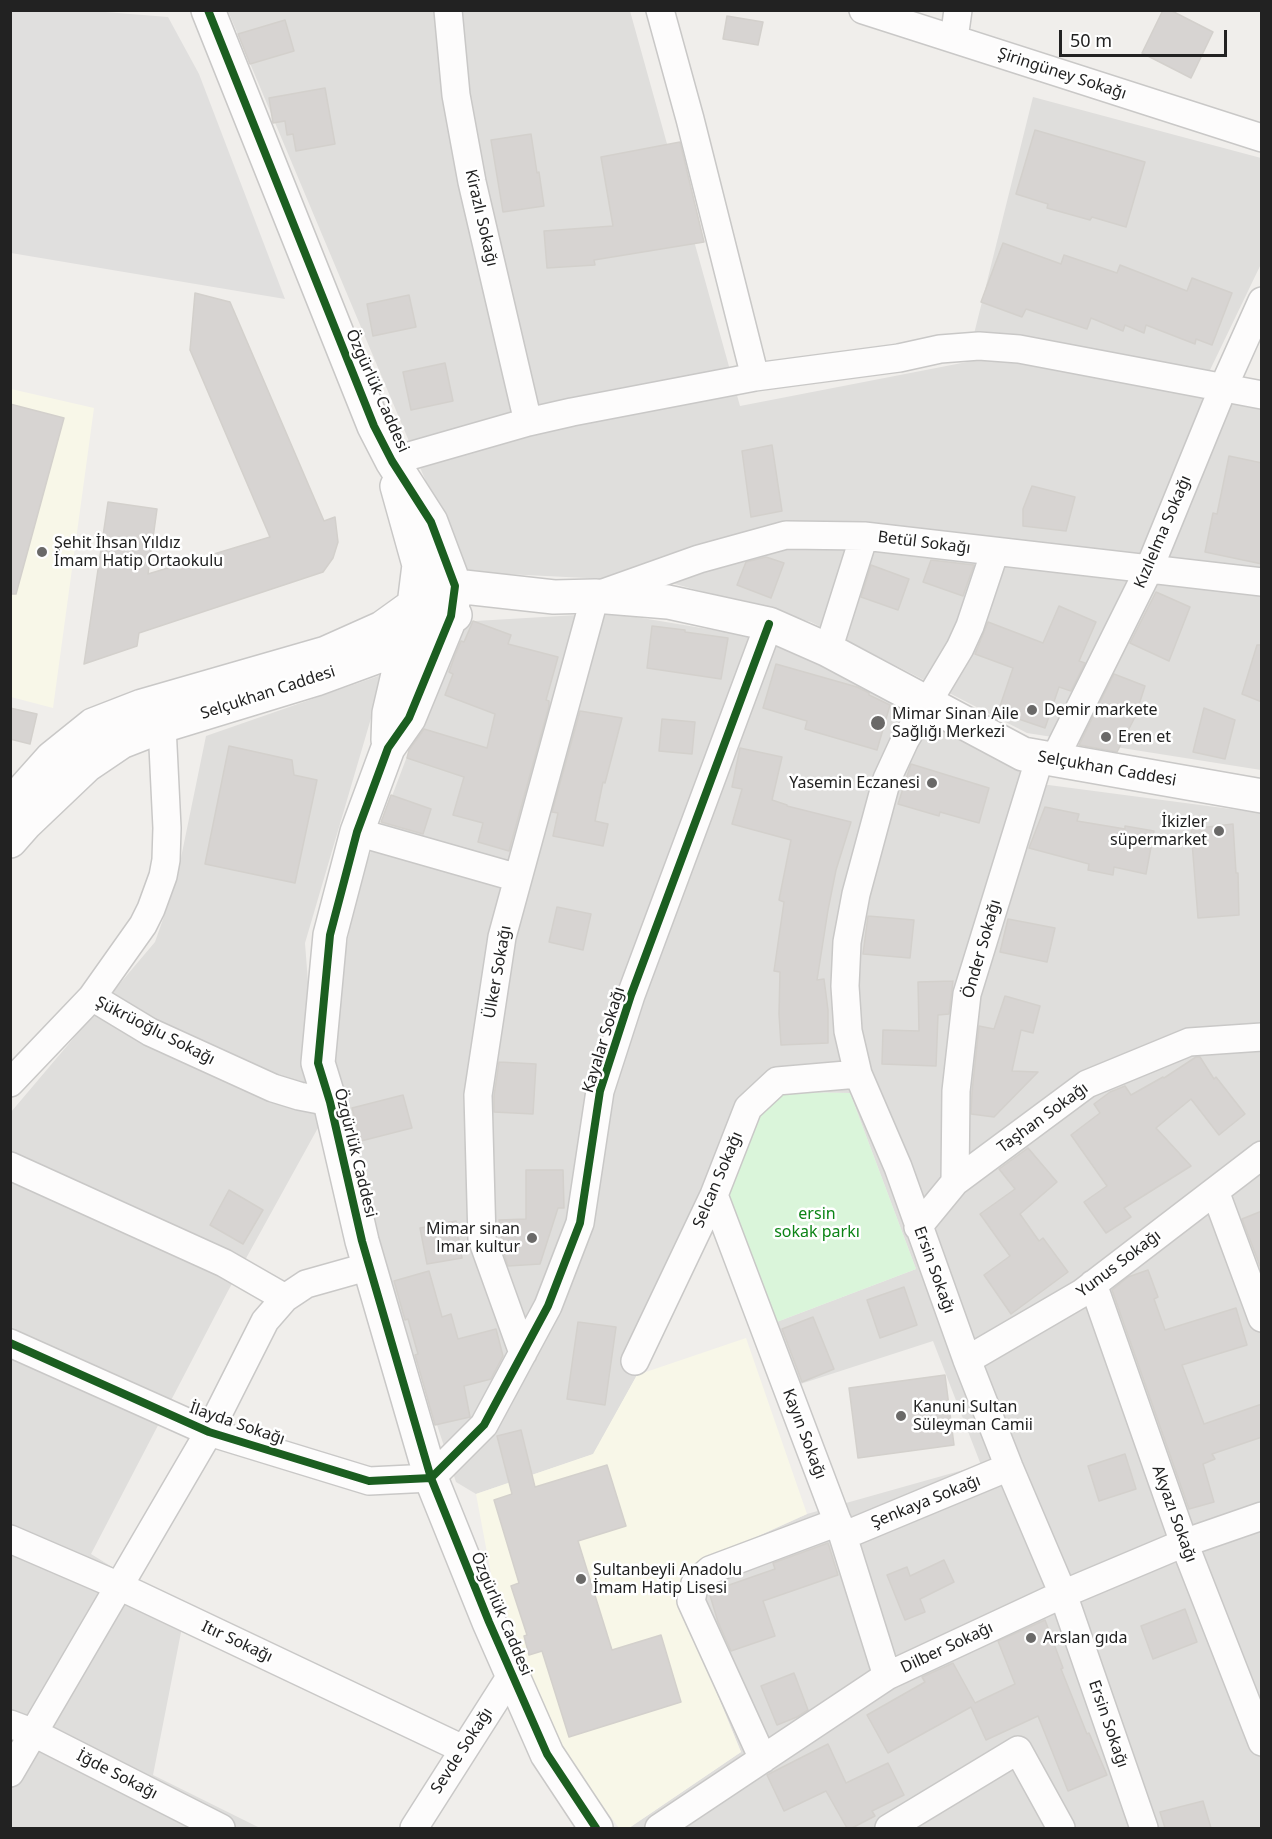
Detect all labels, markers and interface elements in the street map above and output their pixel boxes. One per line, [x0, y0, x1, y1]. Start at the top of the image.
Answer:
scale bar [1062, 18, 1230, 56]
text: 50 m [1070, 28, 1112, 52]
street label: Şiringüney Sokağı [995, 44, 1129, 104]
street label: Kirazlı Sokağı [460, 168, 502, 268]
street label: Özgürlük Caddesi [341, 327, 413, 455]
street label: Kızılelma Sokağı [1131, 473, 1195, 591]
street label: Betül Sokağı [877, 528, 971, 558]
place label: Şehit İhsan Yıldız İmam Hatip Ortaokulu [54, 533, 223, 571]
marker: Şehit İhsan Yıldız İmam Hatip Ortaokulu [35, 545, 49, 559]
street label: Selçukhan Caddesi [198, 662, 338, 724]
place label: Demir markete [1044, 700, 1157, 720]
marker: Demir markete [1025, 703, 1039, 717]
place label: Mimar Sinan Aile Sağlığı Merkezi [892, 704, 1019, 742]
marker: Mimar Sinan Aile Sağlığı Merkezi [869, 714, 887, 732]
place label: Eren et [1118, 727, 1171, 747]
marker: Eren et [1099, 730, 1113, 744]
street label: Selçukhan Caddesi [1036, 747, 1178, 791]
place label: Yasemin Eczanesi [789, 773, 920, 793]
marker: Yasemin Eczanesi [925, 776, 939, 790]
place label: İkizler süpermarket [1110, 812, 1207, 850]
marker: İkizler süpermarket [1212, 824, 1226, 838]
street label: Önder Sokağı [959, 897, 1005, 1001]
street label: Ülker Sokağı [480, 924, 516, 1020]
street label: Kayalar Sokağı [579, 985, 629, 1095]
street label: Şükrüoğlu Sokağı [92, 993, 218, 1069]
street label: Taşhan Sokağı [994, 1079, 1092, 1157]
street label: Özgürlük Caddesi [330, 1086, 380, 1220]
street label: Selcan Sokağı [689, 1129, 747, 1231]
park label: ersin sokak parkı [774, 1204, 860, 1242]
place label: Mimar sinan lmar kultur [426, 1219, 520, 1257]
street label: Ersin Sokağı [909, 1224, 959, 1316]
street label: Yunus Sokağı [1073, 1226, 1165, 1302]
marker: Mimar sinan lmar kultur [525, 1231, 539, 1245]
street label: Kayın Sokağı [778, 1386, 830, 1482]
place label: Kanuni Sultan Süleyman Camii [913, 1397, 1033, 1435]
street label: İlayda Sokağı [187, 1399, 287, 1449]
marker: Kanuni Sultan Süleyman Camii [894, 1409, 908, 1423]
street label: Akyazı Sokağı [1148, 1463, 1200, 1565]
street label: Şenkaya Sokağı [868, 1471, 984, 1533]
street label: Özgürlük Caddesi [466, 1549, 536, 1679]
place label: Sultanbeyli Anadolu İmam Hatip Lisesi [593, 1560, 742, 1598]
marker: Sultanbeyli Anadolu İmam Hatip Lisesi [574, 1572, 588, 1586]
street label: Itır Sokağı [198, 1617, 276, 1667]
street label: Dilber Sokağı [898, 1618, 996, 1678]
place label: Arslan gıda [1043, 1628, 1127, 1648]
marker: Arslan gıda [1024, 1631, 1038, 1645]
street label: Ersin Sokağı [1084, 1678, 1132, 1770]
street label: Sevde Sokağı [427, 1704, 497, 1798]
street label: İğde Sokağı [73, 1746, 161, 1804]

